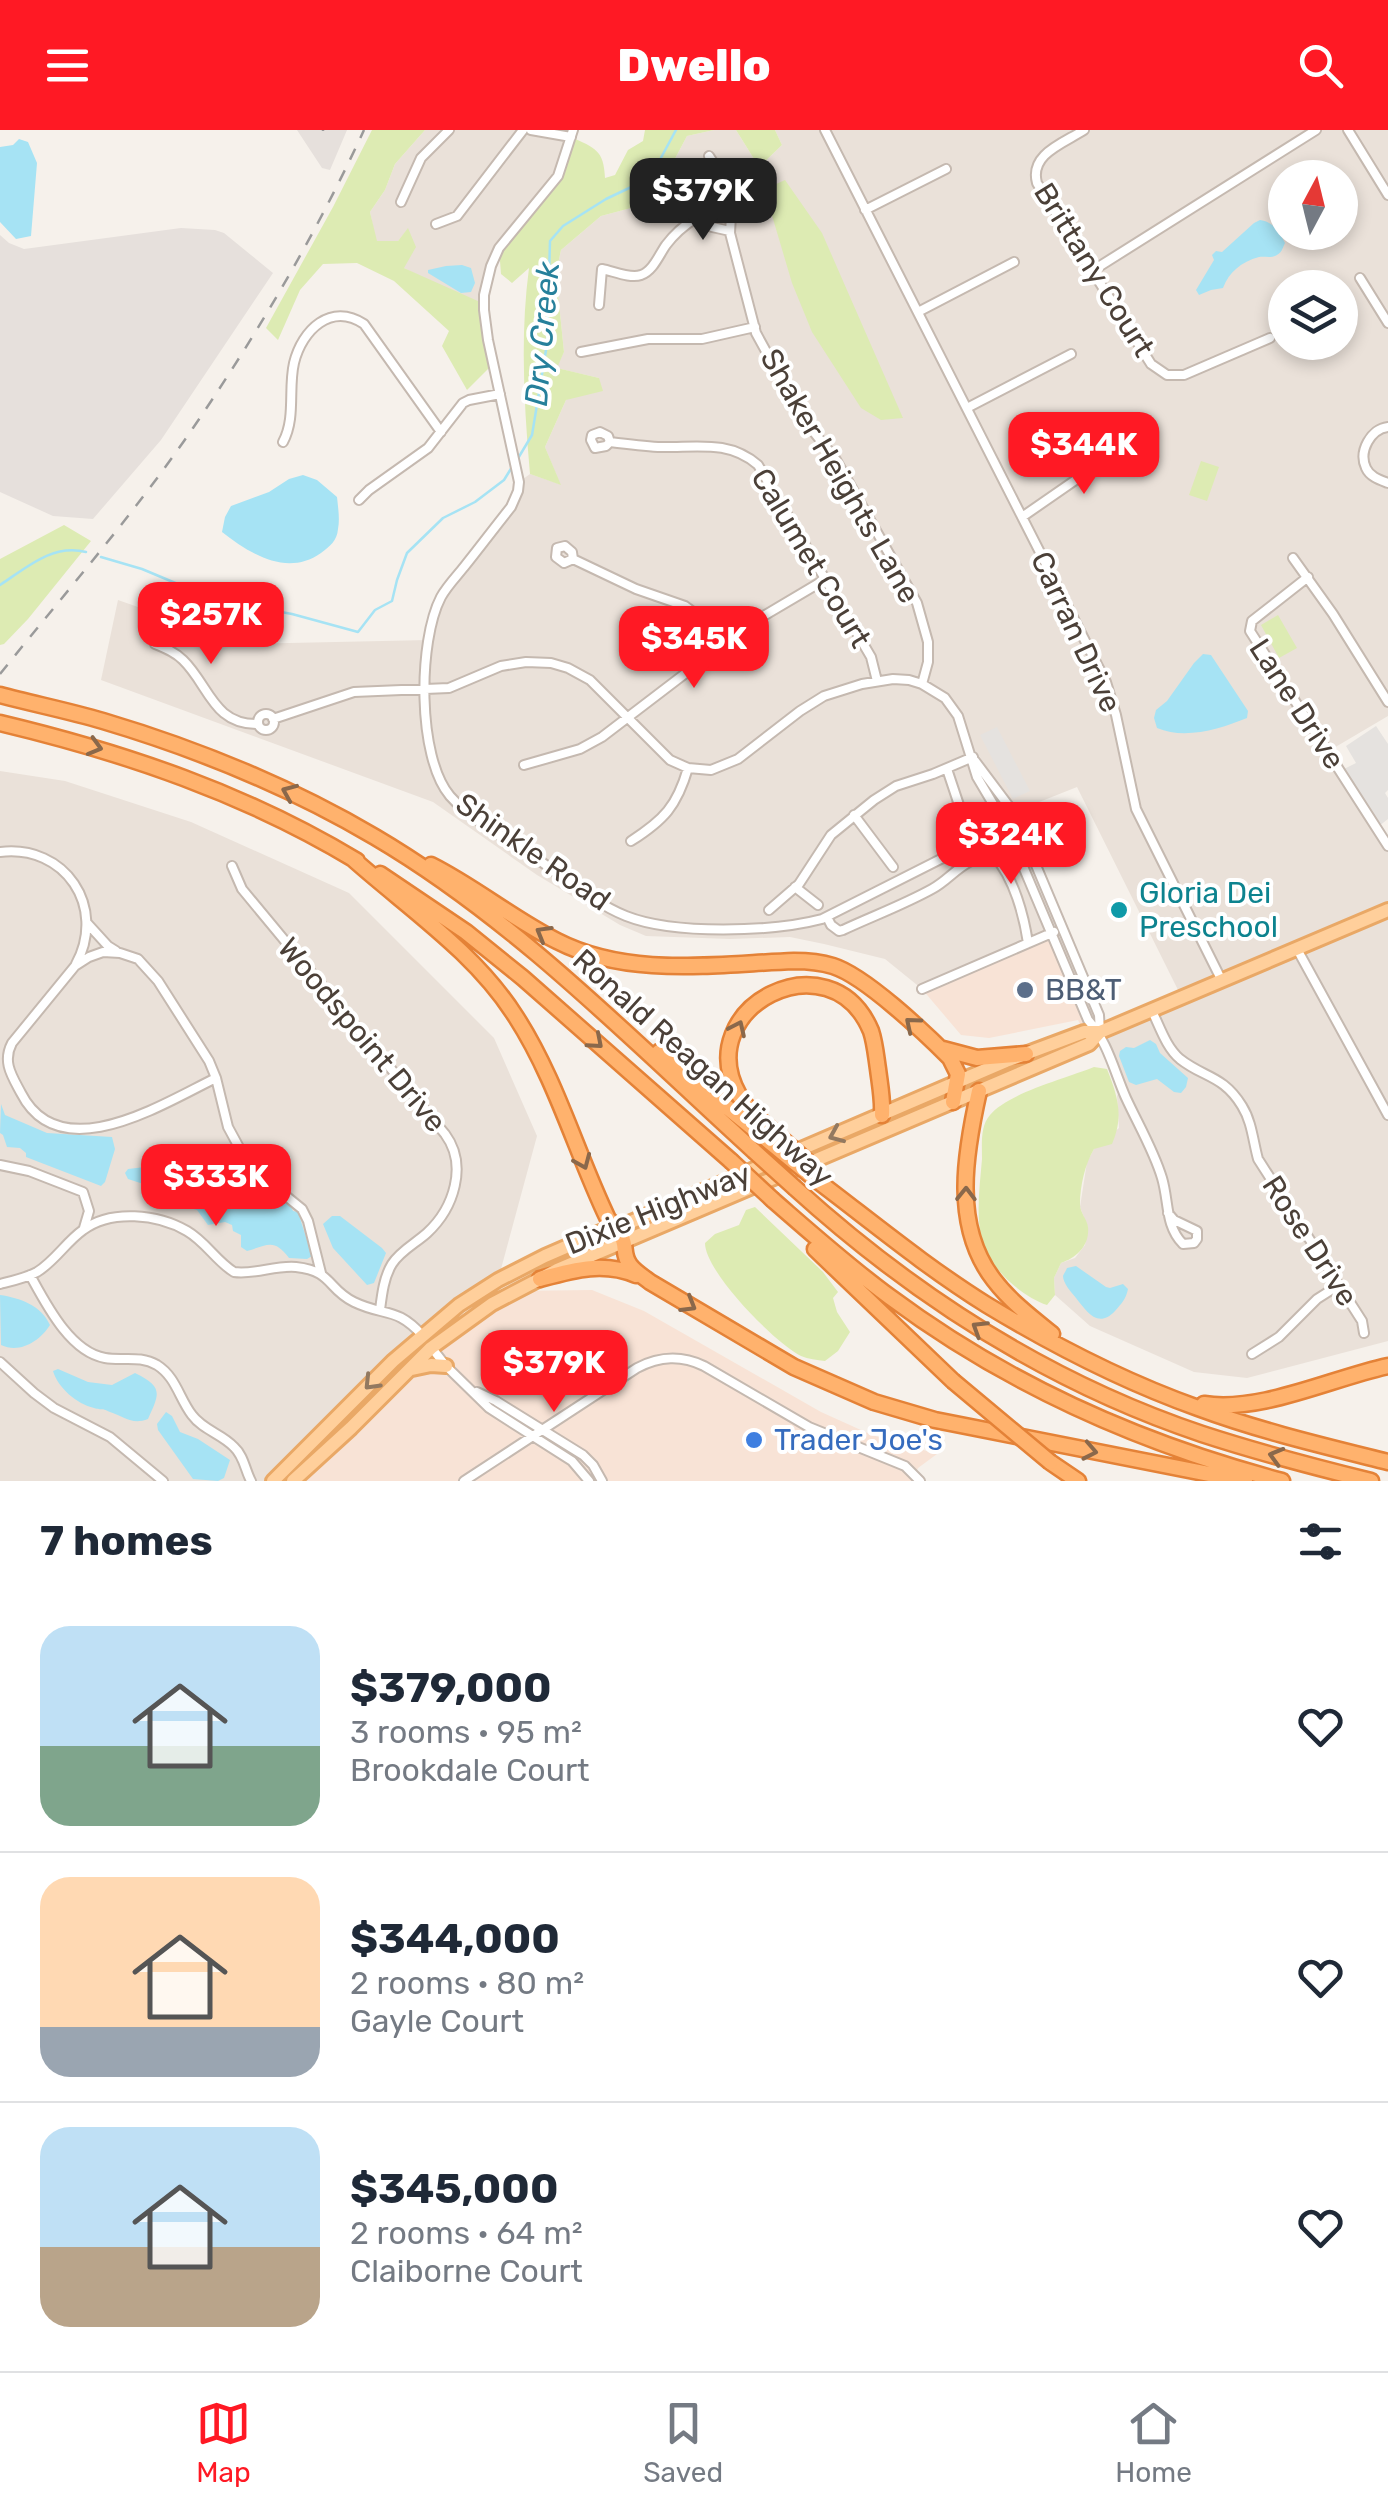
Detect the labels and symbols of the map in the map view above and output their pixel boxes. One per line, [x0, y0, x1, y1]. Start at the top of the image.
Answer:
pin: $379K [633, 158, 773, 243]
north arrow [1268, 160, 1358, 250]
street label: Brittany Court [1026, 177, 1162, 364]
water label: Dry Creek [517, 260, 567, 408]
street label: Shaker Heights Lane [753, 343, 927, 609]
pin: $344K [1014, 412, 1154, 497]
street label: Calumet Court [743, 462, 879, 654]
street label: Carran Drive [1023, 546, 1129, 718]
pin: $257K [141, 582, 281, 667]
pin: $345K [624, 606, 764, 691]
street label: Lane Drive [1242, 632, 1352, 776]
one-way arrow [85, 735, 102, 756]
one-way arrow [281, 784, 299, 804]
street label: Shinkle Road [449, 786, 617, 918]
pin: $324K [941, 802, 1081, 887]
place label: Gloria Dei Preschool [1139, 875, 1278, 945]
marker: Gloria Dei Preschool [1108, 899, 1130, 921]
one-way arrow [536, 926, 554, 945]
street label: Woodspoint Drive [270, 931, 454, 1139]
street label: Ronald Reagan Highway [565, 942, 841, 1194]
place label: BB&T [1045, 972, 1122, 1008]
marker: BB&T [1014, 979, 1036, 1001]
one-way arrow [905, 1018, 923, 1036]
one-way arrow [726, 1021, 746, 1039]
one-way arrow [585, 1031, 603, 1049]
one-way arrow [828, 1123, 846, 1143]
pin: $333K [146, 1144, 286, 1229]
one-way arrow [571, 1152, 591, 1170]
street label: Dixie Highway [560, 1155, 756, 1263]
street label: Rose Drive [1255, 1169, 1365, 1313]
one-way arrow [955, 1186, 977, 1202]
one-way arrow [678, 1293, 696, 1312]
one-way arrow [972, 1321, 990, 1340]
pin: $379K [484, 1330, 624, 1415]
one-way arrow [365, 1372, 383, 1390]
place label: Trader Joe's [774, 1422, 943, 1458]
marker: Trader Joe's [743, 1429, 765, 1451]
one-way arrow [1081, 1439, 1098, 1460]
one-way arrow [1268, 1447, 1285, 1468]

